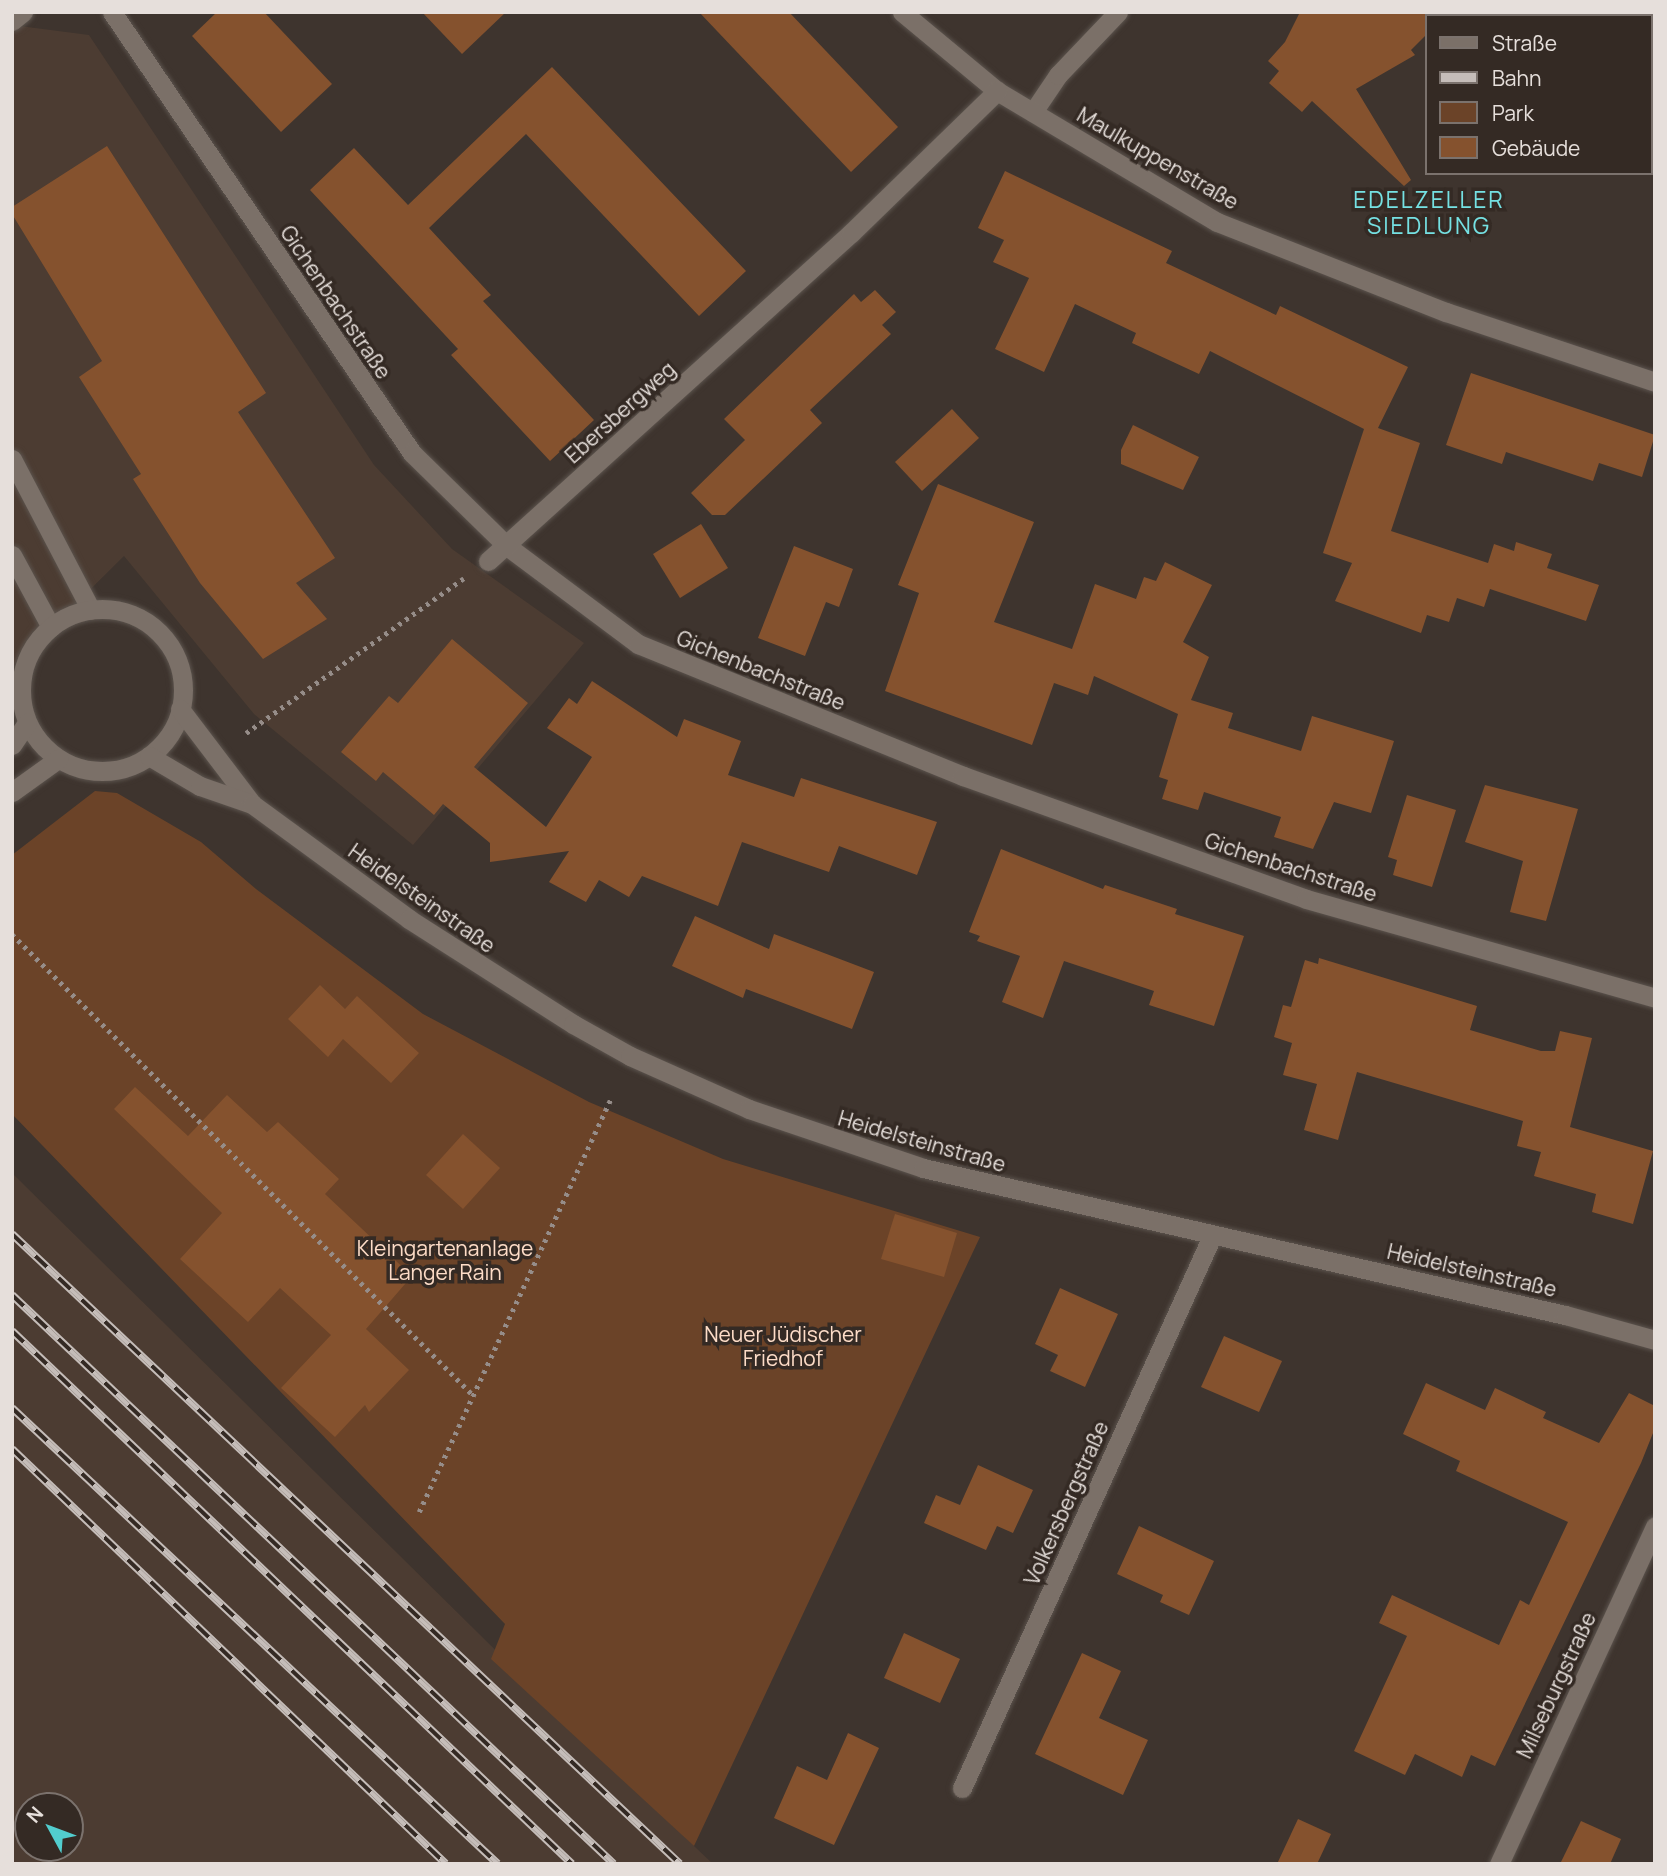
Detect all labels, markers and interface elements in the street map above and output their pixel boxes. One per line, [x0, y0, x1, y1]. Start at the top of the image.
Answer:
legend [1426, 14, 1653, 175]
text: Straße [1492, 29, 1557, 57]
text: Bahn [1492, 64, 1542, 92]
text: Park [1492, 99, 1534, 127]
street label: Maulkuppenstraße [1073, 102, 1243, 214]
text: Gebäude [1492, 134, 1580, 162]
district label: EDELZELLER SIEDLUNG [1354, 185, 1504, 239]
street label: Gichenbachstraße [275, 221, 397, 383]
street label: Ebersbergweg [560, 356, 680, 468]
street label: Gichenbachstraße [673, 625, 849, 715]
street label: Gichenbachstraße [1202, 827, 1380, 907]
street label: Heidelsteinstraße [344, 838, 500, 958]
street label: Heidelsteinstraße [835, 1105, 1009, 1177]
park label: Kleingartenanlage Langer Rain [357, 1235, 533, 1285]
street label: Heidelsteinstraße [1385, 1238, 1559, 1302]
park label: Neuer Jüdischer Friedhof [704, 1321, 862, 1371]
street label: Volkersbergstraße [1019, 1417, 1113, 1589]
street label: Milseburgstraße [1511, 1608, 1601, 1762]
north arrow [14, 1792, 84, 1862]
text: N [20, 1801, 49, 1828]

